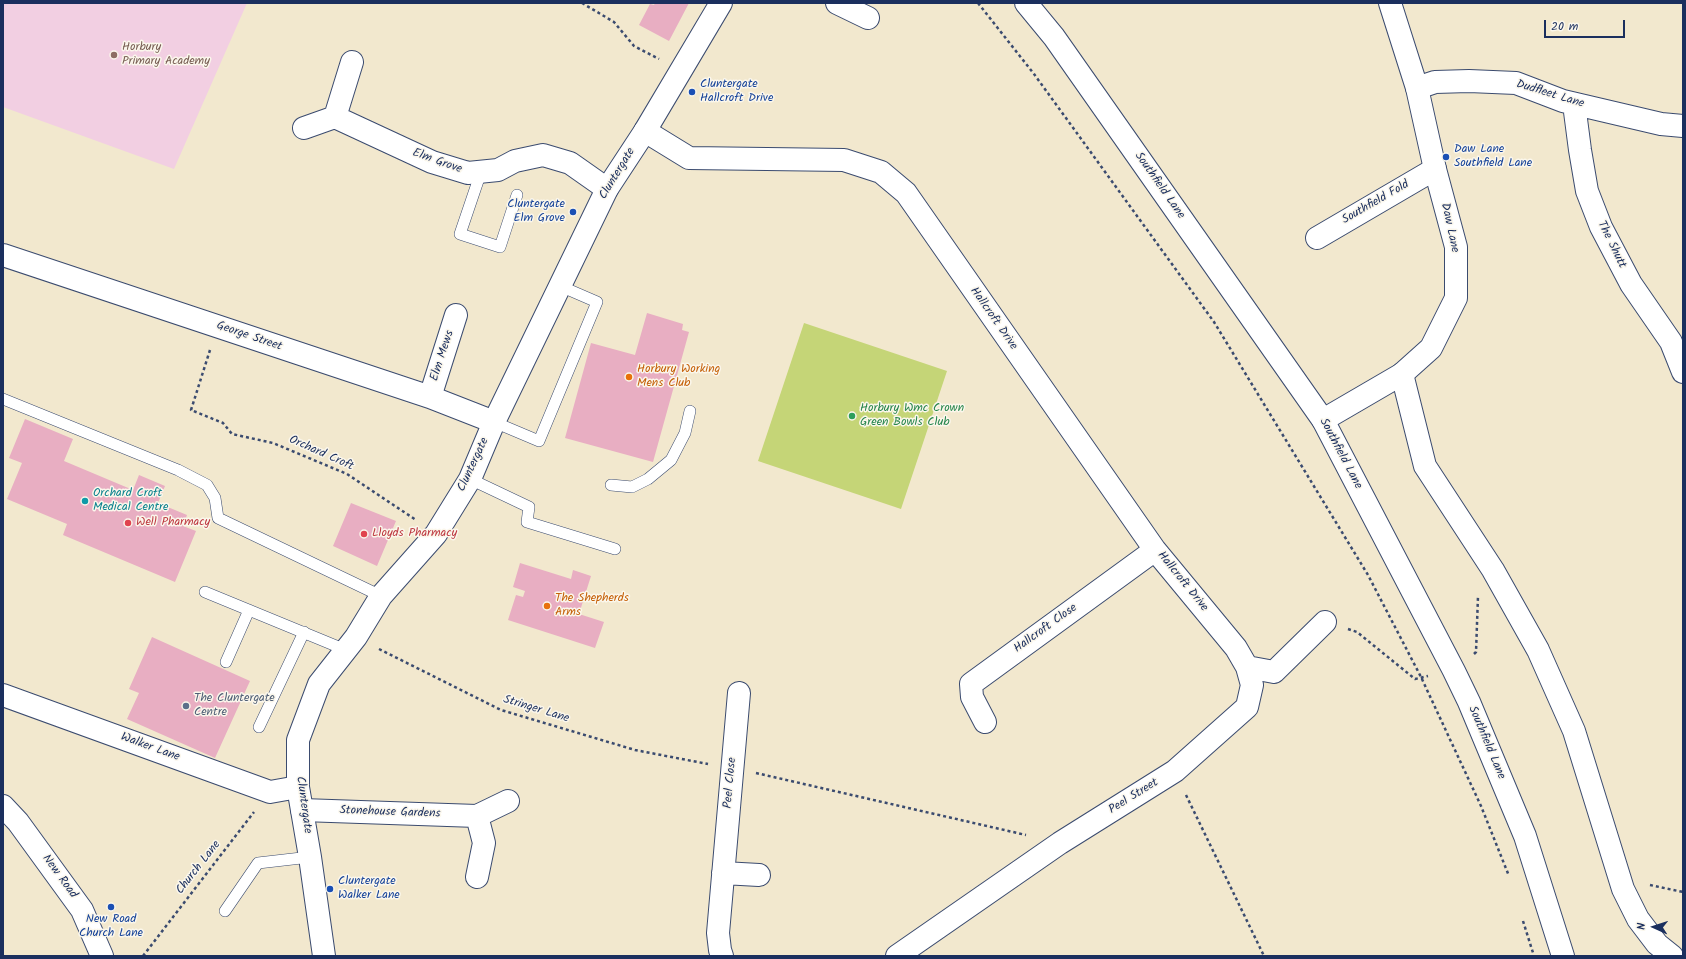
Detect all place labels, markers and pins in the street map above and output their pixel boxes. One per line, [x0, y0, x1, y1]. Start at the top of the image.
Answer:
place label: Horbury Primary Academy [122, 41, 210, 69]
marker: Horbury Primary Academy [109, 50, 119, 60]
place label: Cluntergate Hallcroft Drive [700, 78, 773, 106]
marker: Cluntergate Hallcroft Drive [687, 87, 697, 97]
place label: Daw Lane Southfield Lane [1454, 143, 1532, 171]
marker: Daw Lane Southfield Lane [1441, 152, 1451, 162]
place label: Cluntergate Elm Grove [507, 198, 565, 226]
marker: Cluntergate Elm Grove [568, 207, 578, 217]
place label: Horbury Working Mens Club [637, 363, 720, 391]
marker: Horbury Working Mens Club [624, 372, 634, 382]
place label: Horbury Wmc Crown Green Bowls Club [860, 402, 964, 430]
marker: Horbury Wmc Crown Green Bowls Club [847, 411, 857, 421]
place label: Orchard Croft Medical Centre [93, 487, 168, 515]
marker: Orchard Croft Medical Centre [80, 496, 90, 506]
place label: Well Pharmacy [136, 516, 210, 530]
marker: Well Pharmacy [123, 518, 133, 528]
place label: Lloyds Pharmacy [372, 527, 457, 541]
marker: Lloyds Pharmacy [359, 529, 369, 539]
place label: The Shepherds Arms [555, 592, 629, 620]
marker: The Shepherds Arms [542, 601, 552, 611]
place label: The Cluntergate Centre [194, 692, 275, 720]
marker: The Cluntergate Centre [181, 701, 191, 711]
place label: Cluntergate Walker Lane [338, 875, 400, 903]
marker: Cluntergate Walker Lane [325, 884, 335, 894]
marker: New Road Church Lane [106, 902, 116, 912]
place label: New Road Church Lane [79, 913, 143, 941]

